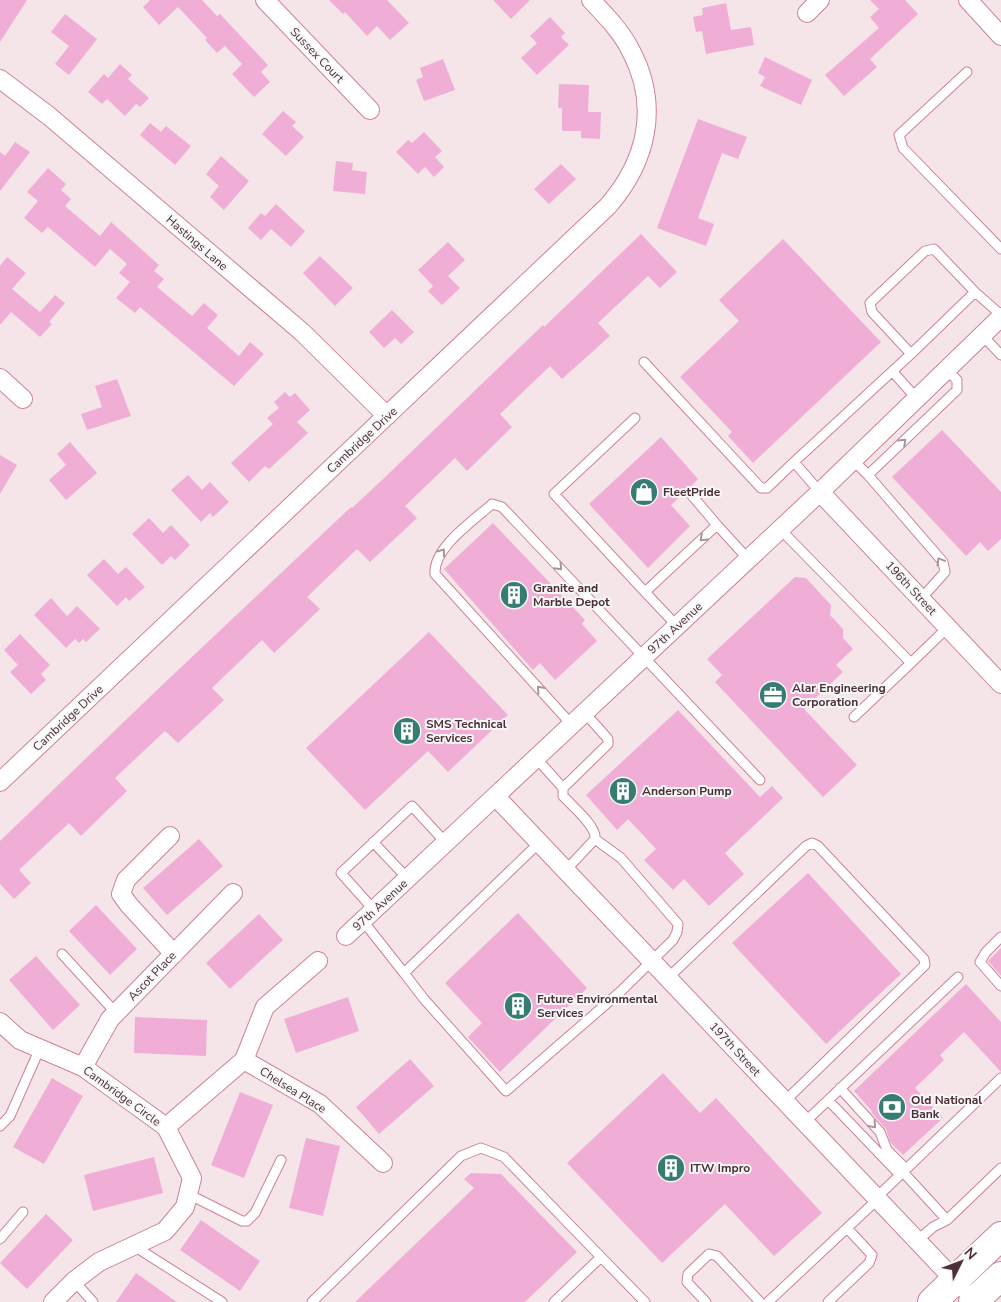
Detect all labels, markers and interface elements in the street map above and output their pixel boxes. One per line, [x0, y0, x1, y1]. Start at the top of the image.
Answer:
street label: Sussex Court [286, 24, 348, 87]
street label: Hastings Lane [163, 212, 231, 274]
street label: Cambridge Drive [323, 403, 401, 477]
one-way arrow [898, 439, 907, 448]
shop icon: FleetPride [629, 477, 659, 507]
place label: FleetPride [663, 484, 721, 500]
one-way arrow [699, 532, 708, 541]
one-way arrow [436, 548, 445, 558]
one-way arrow [936, 557, 946, 566]
street label: 196th Street [882, 558, 941, 619]
one-way arrow [553, 562, 562, 571]
building icon: Granite and Marble Depot [499, 580, 529, 610]
place label: Granite and Marble Depot [533, 580, 610, 610]
street label: 97th Avenue [644, 599, 706, 657]
office icon: Alar Engineering Corporation [758, 680, 788, 710]
place label: Alar Engineering Corporation [792, 680, 886, 710]
street label: Cambridge Drive [29, 681, 107, 755]
one-way arrow [536, 686, 545, 695]
building icon: SMS Technical Services [392, 716, 422, 746]
place label: SMS Technical Services [426, 716, 507, 746]
building icon: Anderson Pump [608, 776, 638, 806]
place label: Anderson Pump [642, 783, 732, 799]
street label: 97th Avenue [349, 876, 411, 934]
street label: Ascot Place [124, 948, 180, 1004]
building icon: Future Environmental Services [503, 991, 533, 1021]
place label: Future Environmental Services [537, 991, 658, 1021]
street label: 197th Street [706, 1019, 765, 1080]
street label: Cambridge Circle [80, 1062, 164, 1130]
street label: Chelsea Place [257, 1063, 329, 1117]
bank icon: Old National Bank [877, 1092, 907, 1122]
place label: Old National Bank [911, 1092, 982, 1122]
one-way arrow [867, 1119, 876, 1128]
building icon: ITW Impro [656, 1153, 686, 1183]
place label: ITW Impro [690, 1160, 750, 1176]
north arrow [936, 1237, 986, 1287]
text: N [960, 1243, 981, 1264]

